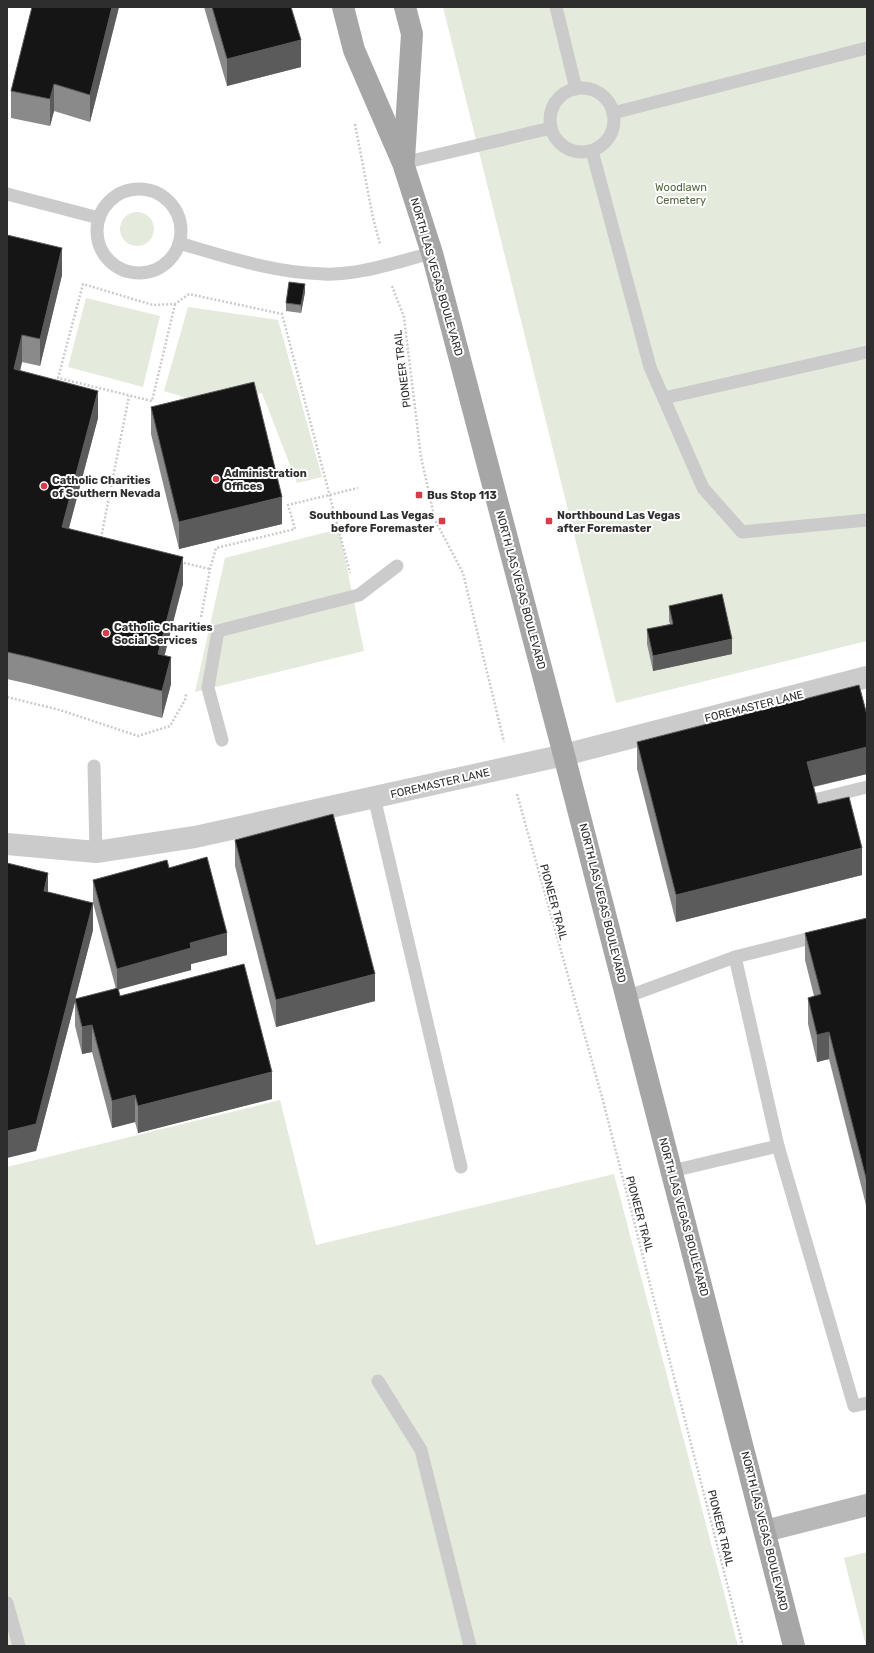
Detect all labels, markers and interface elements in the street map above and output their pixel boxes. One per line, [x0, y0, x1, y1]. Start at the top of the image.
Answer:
park label: Woodlawn Cemetery [655, 181, 707, 207]
street label: NORTH LAS VEGAS BOULEVARD [408, 197, 465, 358]
street label: PIONEER TRAIL [391, 329, 414, 409]
place label: Administration Offices [224, 467, 307, 493]
place label: Catholic Charities of Southern Nevada [52, 474, 160, 500]
marker: Administration Offices [211, 474, 221, 484]
marker: Catholic Charities of Southern Nevada [39, 481, 49, 491]
place label: Bus Stop 113 [427, 489, 497, 502]
marker: Bus Stop 113 [414, 490, 424, 500]
place label: Southbound Las Vegas before Foremaster [309, 509, 434, 535]
street label: NORTH LAS VEGAS BOULEVARD [493, 509, 548, 671]
place label: Northbound Las Vegas after Foremaster [557, 509, 680, 535]
marker: Southbound Las Vegas before Foremaster [437, 516, 447, 526]
marker: Northbound Las Vegas after Foremaster [544, 516, 554, 526]
place label: Catholic Charities Social Services [114, 621, 213, 647]
marker: Catholic Charities Social Services [101, 628, 111, 638]
street label: FOREMASTER LANE [703, 688, 805, 725]
street label: FOREMASTER LANE [389, 766, 491, 801]
street label: NORTH LAS VEGAS BOULEVARD [576, 822, 629, 984]
street label: PIONEER TRAIL [537, 863, 570, 942]
street label: NORTH LAS VEGAS BOULEVARD [656, 1136, 711, 1298]
street label: PIONEER TRAIL [623, 1175, 656, 1254]
street label: NORTH LAS VEGAS BOULEVARD [738, 1450, 791, 1612]
street label: PIONEER TRAIL [705, 1489, 736, 1568]

